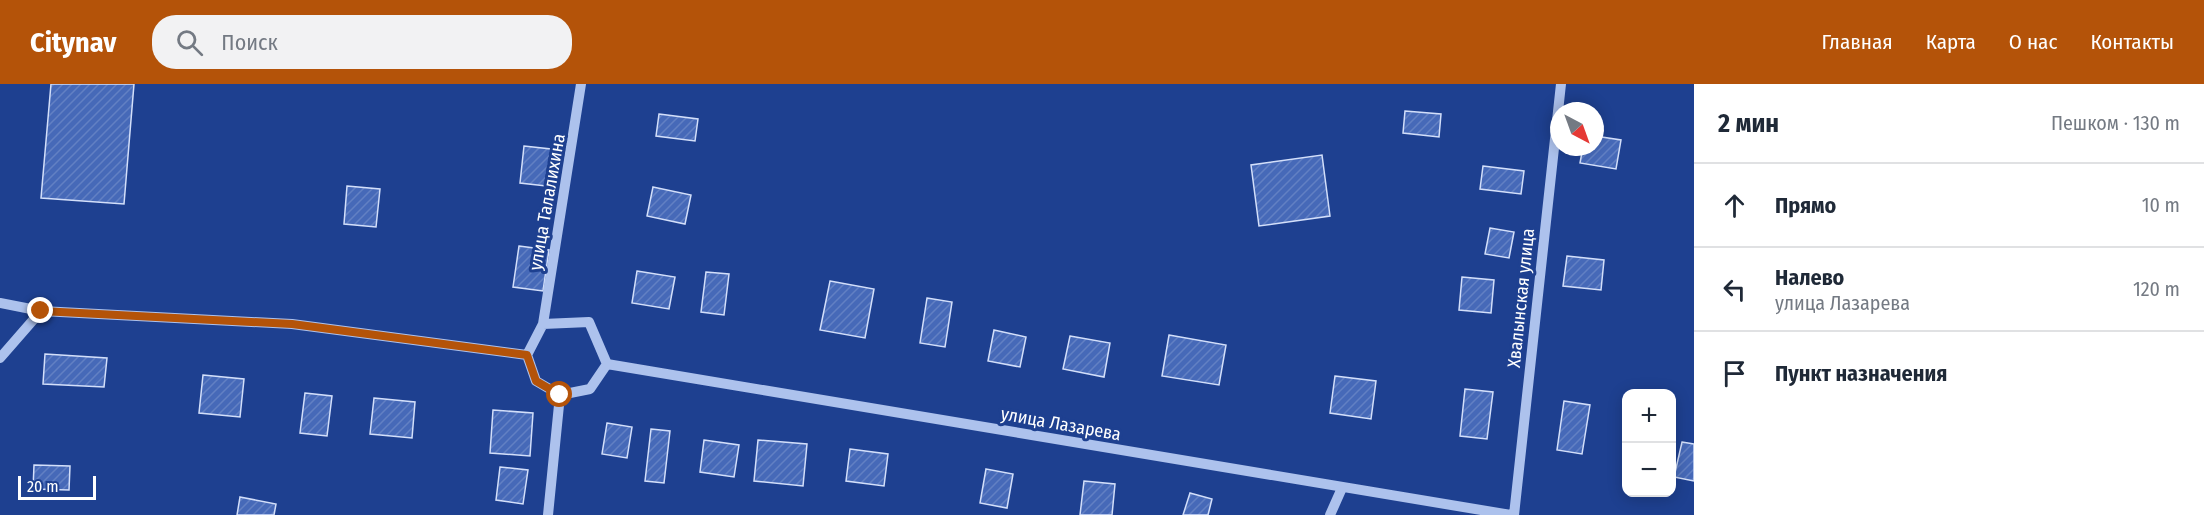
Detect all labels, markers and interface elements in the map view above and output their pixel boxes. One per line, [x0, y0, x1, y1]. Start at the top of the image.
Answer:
search box [152, 15, 572, 69]
text: Citynav [30, 26, 116, 59]
icon: search [173, 26, 206, 59]
text: Поиск [221, 29, 278, 56]
text: Главная [1822, 29, 1893, 55]
text: Карта [1926, 29, 1976, 55]
text: О нас [2009, 29, 2057, 55]
text: Контакты [2090, 29, 2174, 55]
north arrow [1550, 102, 1604, 156]
text: 2 мин [1718, 108, 1779, 139]
text: Пешком · 130 m [2051, 111, 2180, 135]
street label: улица Талалихина [524, 132, 570, 272]
icon: ahead [1718, 189, 1751, 222]
text: Прямо [1775, 192, 1836, 219]
text: 10 m [2142, 193, 2180, 217]
street label: Хвалынская улица [1503, 227, 1539, 369]
text: Налево [1775, 264, 1844, 291]
icon: left [1718, 273, 1751, 306]
text: 120 m [2133, 277, 2180, 301]
text: улица Лазарева [1775, 291, 1910, 315]
route end [27, 297, 53, 323]
icon: arrive [1718, 357, 1751, 390]
text: Пункт назначения [1775, 360, 1947, 387]
route start [546, 381, 572, 407]
map controls [1622, 389, 1676, 497]
button: + [1622, 389, 1676, 443]
street label: улица Лазарева [999, 403, 1123, 445]
button: − [1622, 443, 1676, 497]
scale bar [18, 473, 96, 500]
text: 20 m [27, 477, 58, 496]

